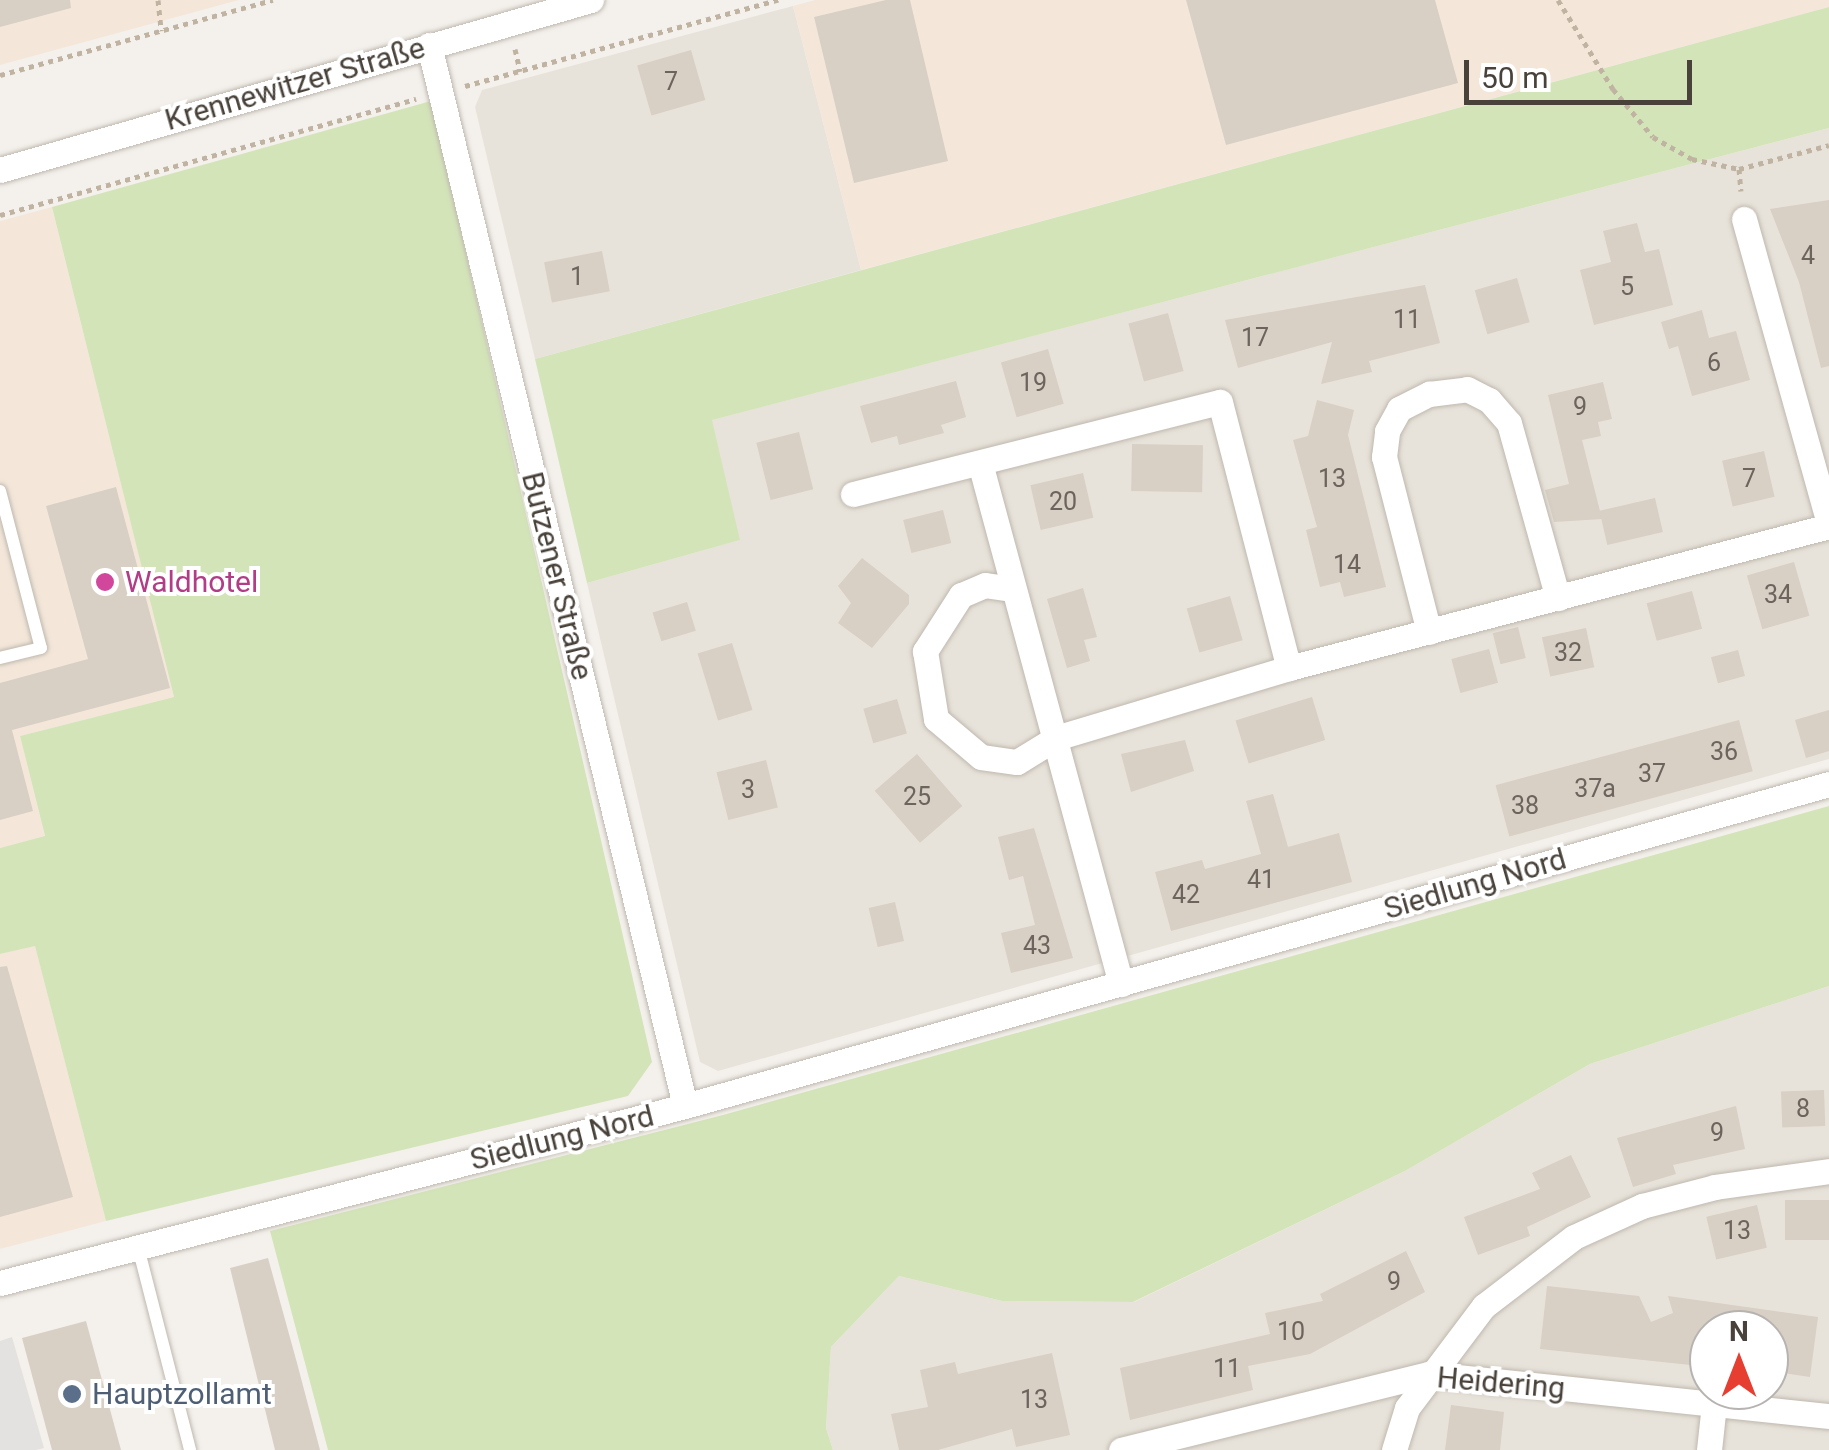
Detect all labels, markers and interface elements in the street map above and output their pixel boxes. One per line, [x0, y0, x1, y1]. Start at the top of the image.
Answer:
street label: Krennewitzer Straße [161, 30, 429, 138]
scale bar [1469, 40, 1696, 102]
text: 50 m [1481, 60, 1548, 95]
house number: 7 [664, 67, 678, 97]
house number: 4 [1801, 241, 1815, 271]
house number: 1 [570, 262, 584, 292]
house number: 5 [1620, 272, 1634, 302]
house number: 11 [1393, 305, 1421, 335]
house number: 17 [1241, 323, 1269, 353]
house number: 6 [1707, 348, 1721, 378]
house number: 19 [1019, 368, 1047, 398]
house number: 9 [1573, 392, 1587, 422]
house number: 13 [1318, 464, 1346, 494]
house number: 7 [1742, 464, 1756, 494]
street label: Butzener Straße [514, 468, 600, 684]
house number: 20 [1049, 487, 1077, 517]
house number: 14 [1333, 550, 1361, 580]
place label: Waldhotel [125, 564, 258, 600]
marker: Waldhotel [94, 571, 116, 593]
house number: 34 [1764, 580, 1792, 610]
house number: 32 [1554, 638, 1582, 668]
house number: 36 [1710, 737, 1738, 767]
house number: 37 [1638, 759, 1666, 789]
house number: 37a [1574, 774, 1616, 804]
house number: 3 [741, 775, 755, 805]
house number: 25 [903, 782, 931, 812]
house number: 38 [1511, 791, 1539, 821]
street label: Siedlung Nord [1380, 841, 1570, 927]
house number: 41 [1247, 865, 1275, 895]
house number: 42 [1172, 880, 1200, 910]
house number: 43 [1023, 931, 1051, 961]
house number: 8 [1796, 1094, 1810, 1124]
street label: Siedlung Nord [466, 1098, 658, 1178]
house number: 9 [1710, 1118, 1724, 1148]
house number: 13 [1723, 1216, 1751, 1246]
house number: 9 [1387, 1267, 1401, 1297]
north arrow [1689, 1310, 1789, 1410]
text: N [1729, 1315, 1749, 1348]
house number: 10 [1277, 1317, 1305, 1347]
house number: 11 [1213, 1354, 1241, 1384]
street label: Heidering [1436, 1359, 1566, 1407]
place label: Hauptzollamt [92, 1376, 272, 1412]
marker: Hauptzollamt [61, 1383, 83, 1405]
house number: 13 [1020, 1385, 1048, 1415]

